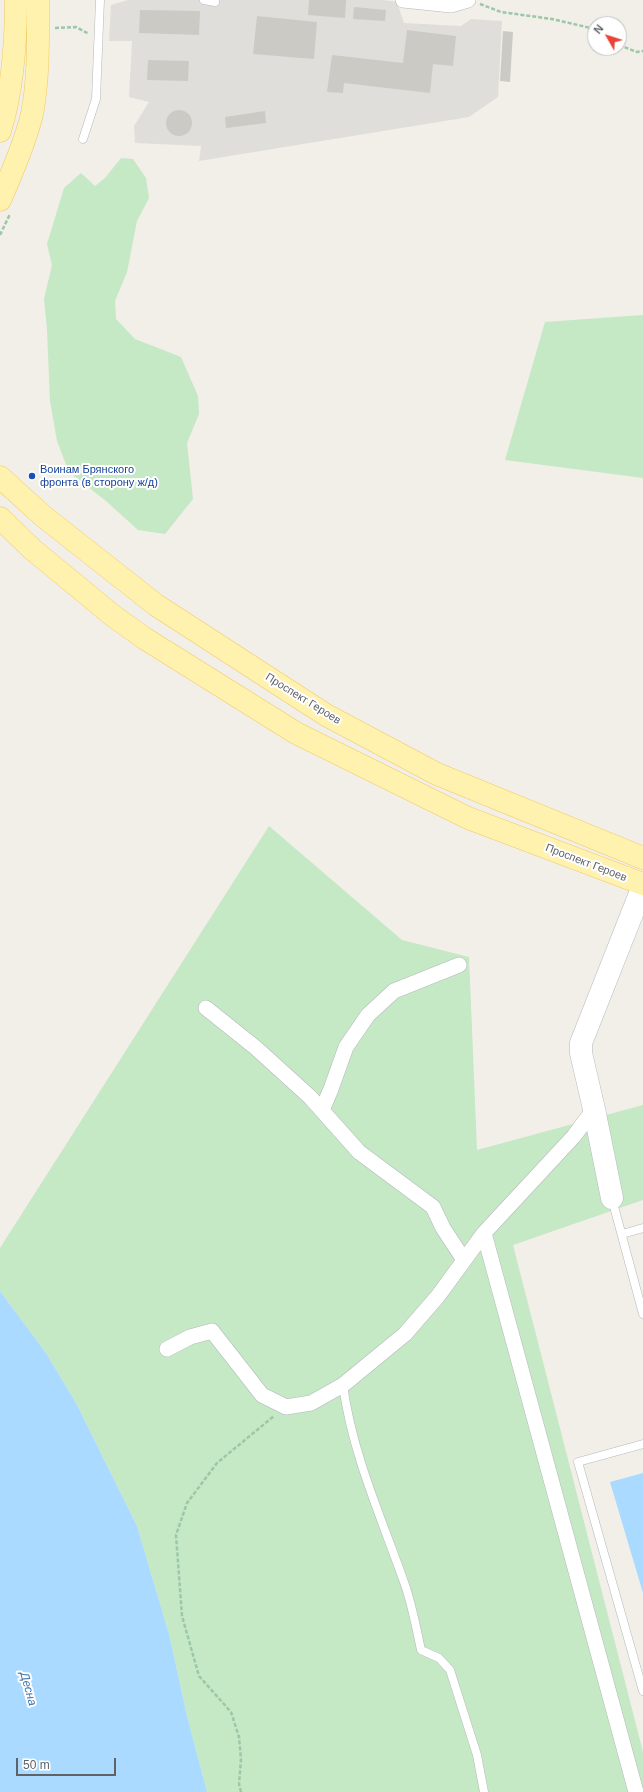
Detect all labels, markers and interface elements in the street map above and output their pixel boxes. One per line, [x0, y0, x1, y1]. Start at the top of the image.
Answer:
north arrow [587, 16, 627, 56]
text: N [591, 22, 606, 36]
place label: Воинам Брянского фронта (в сторону ж/д) [40, 463, 158, 489]
marker: Воинам Брянского фронта (в сторону ж/д) [27, 471, 37, 481]
street label: Проспект Героев [263, 671, 343, 727]
street label: Проспект Героев [543, 841, 629, 885]
water label: Десна [17, 1671, 39, 1707]
scale bar [18, 1750, 118, 1776]
text: 50 m [23, 1758, 50, 1772]

